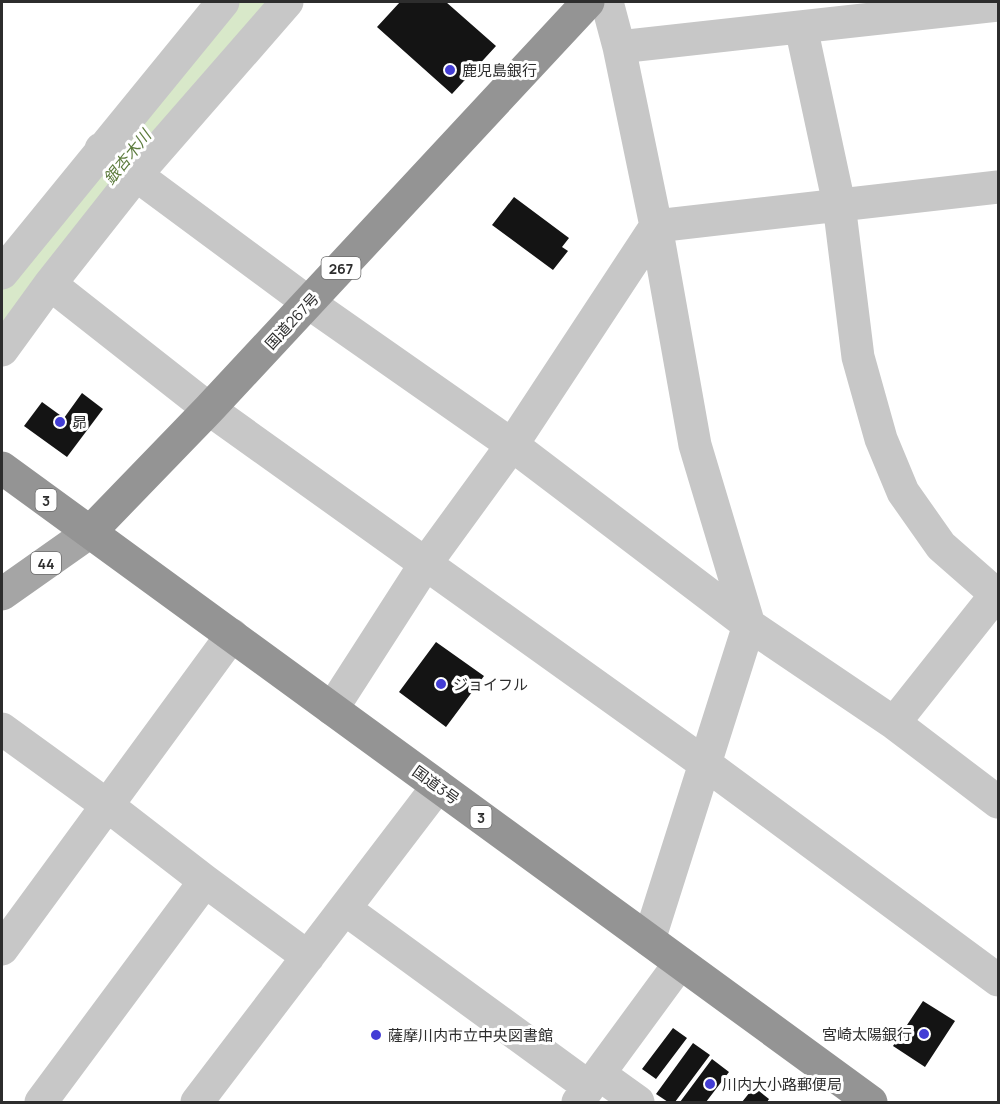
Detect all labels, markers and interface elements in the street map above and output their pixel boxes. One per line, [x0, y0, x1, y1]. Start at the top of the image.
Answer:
place label: 鹿児島銀行 [462, 60, 537, 81]
marker: 鹿児島銀行 [443, 63, 457, 77]
water label: 銀杏木川 [98, 124, 157, 189]
road number: 267 [322, 257, 360, 279]
street label: 国道267号 [260, 288, 324, 354]
place label: 昴 [72, 412, 87, 433]
marker: 昴 [53, 415, 67, 429]
road number: 3 [36, 489, 57, 511]
road number: 44 [31, 552, 61, 574]
place label: ジョイフル [453, 674, 528, 695]
marker: ジョイフル [434, 677, 448, 691]
street label: 国道3号 [408, 761, 464, 809]
road number: 3 [470, 806, 492, 828]
place label: 宮崎太陽銀行 [822, 1024, 912, 1045]
place label: 薩摩川内市立中央図書館 [388, 1025, 553, 1046]
marker: 宮崎太陽銀行 [917, 1027, 931, 1041]
marker: 薩摩川内市立中央図書館 [369, 1028, 383, 1042]
place label: 川内大小路郵便局 [722, 1074, 842, 1095]
marker: 川内大小路郵便局 [703, 1077, 717, 1091]

